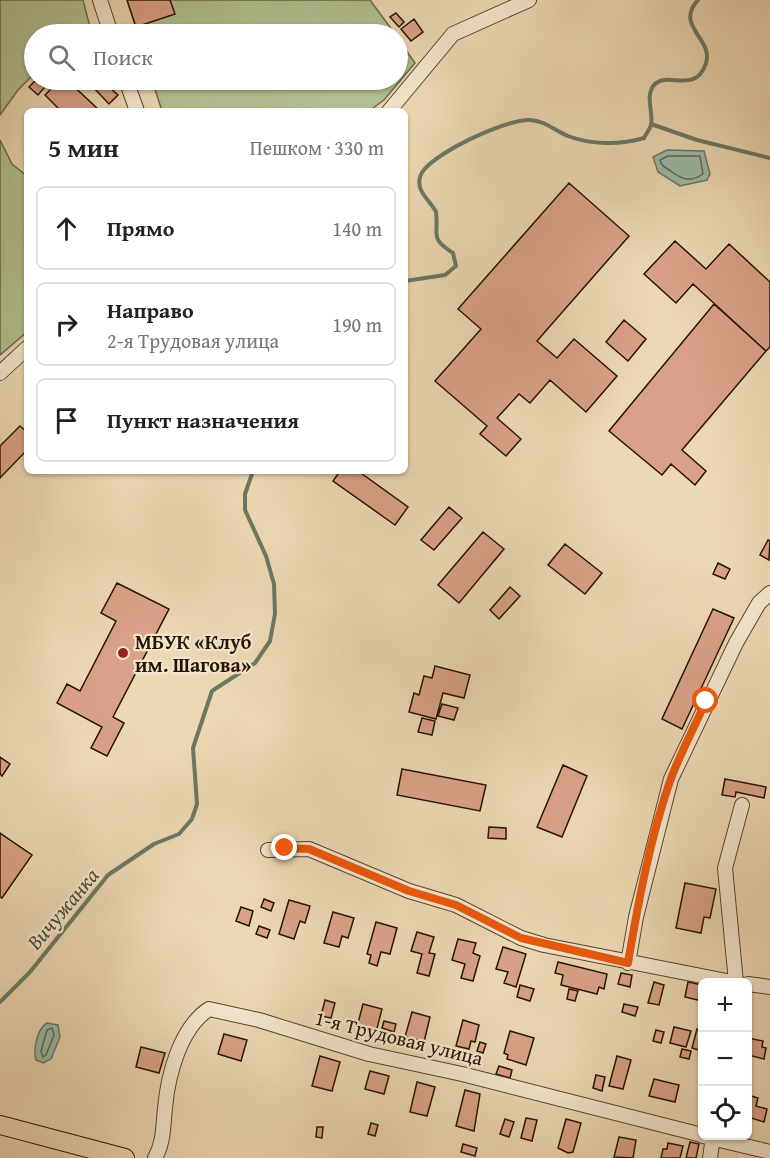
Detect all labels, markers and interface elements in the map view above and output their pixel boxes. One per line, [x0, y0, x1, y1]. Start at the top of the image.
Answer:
search box [24, 24, 408, 90]
icon: search [45, 41, 78, 74]
text: Поиск [93, 41, 153, 73]
text: 5 мин [48, 128, 119, 167]
text: Пешком · 330 m [250, 133, 384, 162]
icon: ahead [50, 212, 83, 245]
text: Прямо [107, 212, 174, 244]
text: 140 m [332, 214, 382, 243]
text: Направо [107, 294, 194, 326]
icon: right [50, 308, 83, 341]
text: 190 m [332, 310, 382, 339]
text: 2-я Трудовая улица [107, 326, 279, 355]
icon: arrive [50, 404, 83, 437]
text: Пункт назначения [107, 404, 299, 436]
place label: МБУК «Клуб им. Шагова» [135, 627, 251, 679]
marker: МБУК «Клуб им. Шагова» [116, 646, 130, 660]
route start [692, 687, 718, 713]
route end [271, 834, 297, 860]
water label: Вичужанка [19, 861, 106, 957]
map controls [698, 978, 752, 1140]
button: + [698, 978, 752, 1032]
street label: 1-я Трудовая улица [312, 1003, 487, 1073]
button: − [698, 1032, 752, 1086]
button: locate [698, 1086, 752, 1140]

